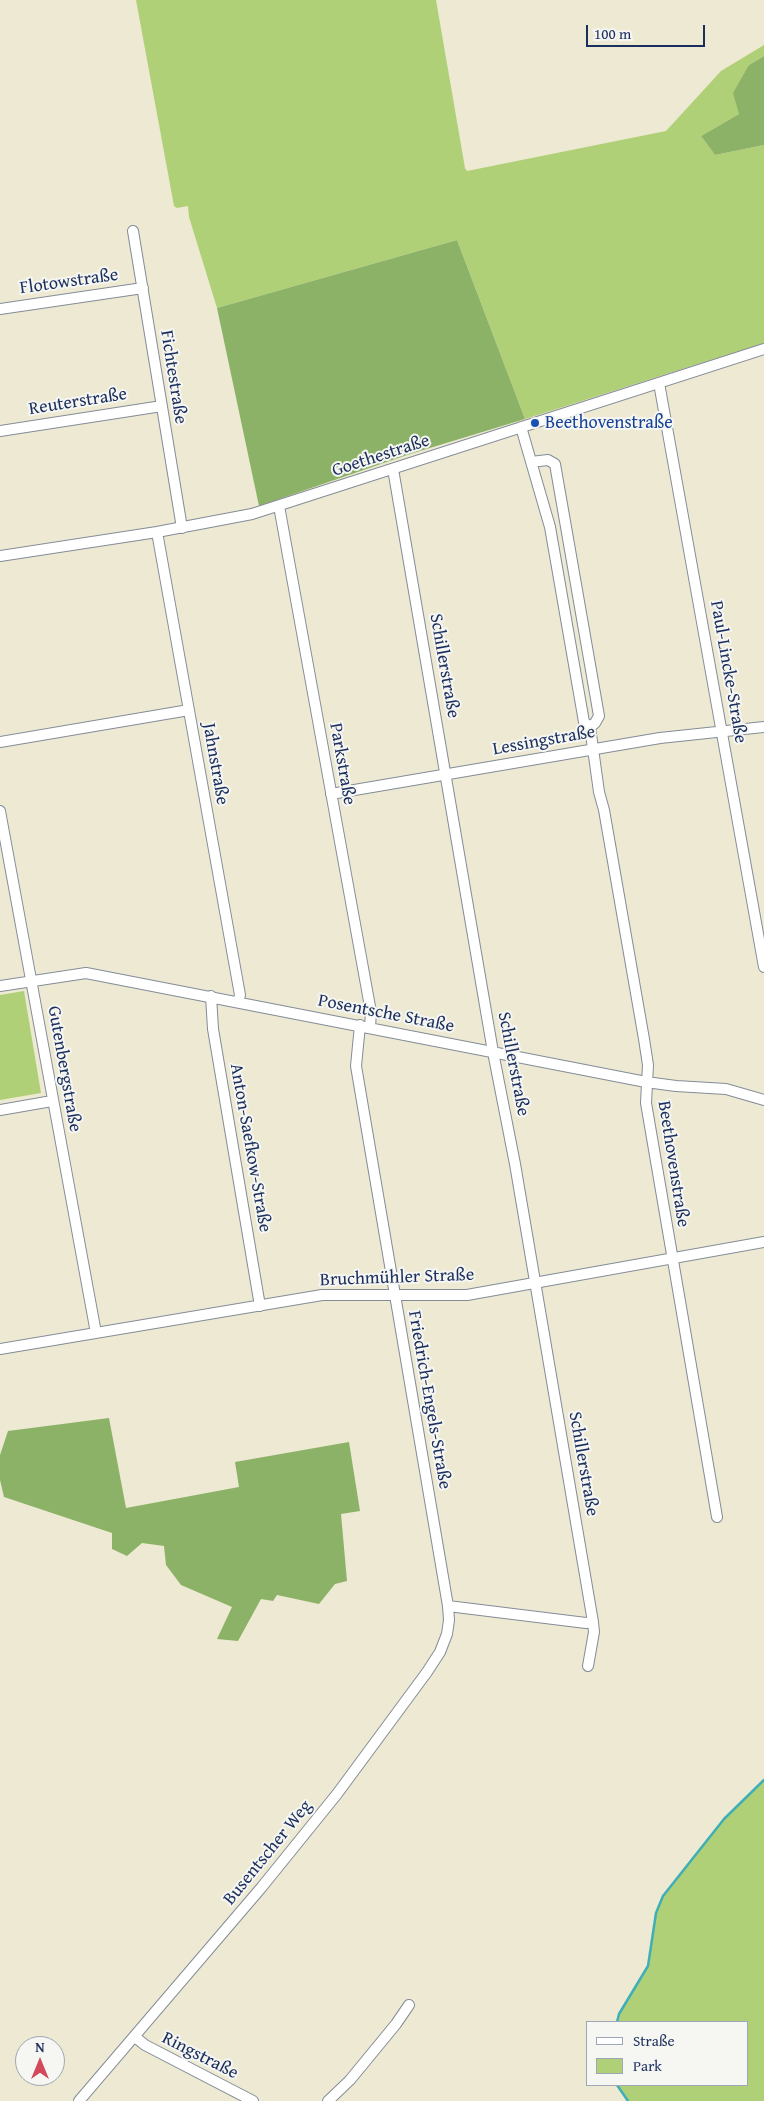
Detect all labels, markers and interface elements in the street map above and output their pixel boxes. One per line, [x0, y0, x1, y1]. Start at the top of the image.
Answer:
scale bar [589, 15, 708, 47]
text: 100 m [594, 23, 631, 44]
street label: Flotowstraße [18, 264, 120, 300]
street label: Fichtestraße [155, 329, 191, 425]
street label: Reuterstraße [27, 384, 129, 420]
place label: Beethovenstraße [545, 412, 673, 434]
marker: Beethovenstraße [529, 417, 541, 429]
street label: Goethestraße [329, 430, 433, 482]
street label: Paul-Lincke-Straße [705, 599, 751, 745]
street label: Schillerstraße [424, 612, 464, 720]
street label: Jahnstraße [197, 721, 233, 807]
street label: Parkstraße [324, 721, 360, 807]
street label: Lessingstraße [491, 721, 597, 761]
street label: Posentsche Straße [316, 990, 456, 1038]
street label: Gutenbergstraße [42, 1004, 86, 1134]
street label: Schillerstraße [492, 1010, 534, 1118]
street label: Anton-Saefkow-Straße [225, 1062, 275, 1234]
street label: Beethovenstraße [652, 1099, 694, 1229]
street label: Bruchmühler Straße [319, 1265, 475, 1291]
street label: Friedrich-Engels-Straße [403, 1309, 455, 1491]
street label: Schillerstraße [563, 1410, 603, 1518]
street label: Busentscher Weg [219, 1796, 317, 1910]
legend [586, 2021, 749, 2086]
street label: Ringstraße [158, 2028, 242, 2084]
text: Straße [633, 2030, 675, 2051]
north arrow [15, 2036, 65, 2086]
text: N [35, 2037, 45, 2057]
text: Park [633, 2055, 662, 2076]

